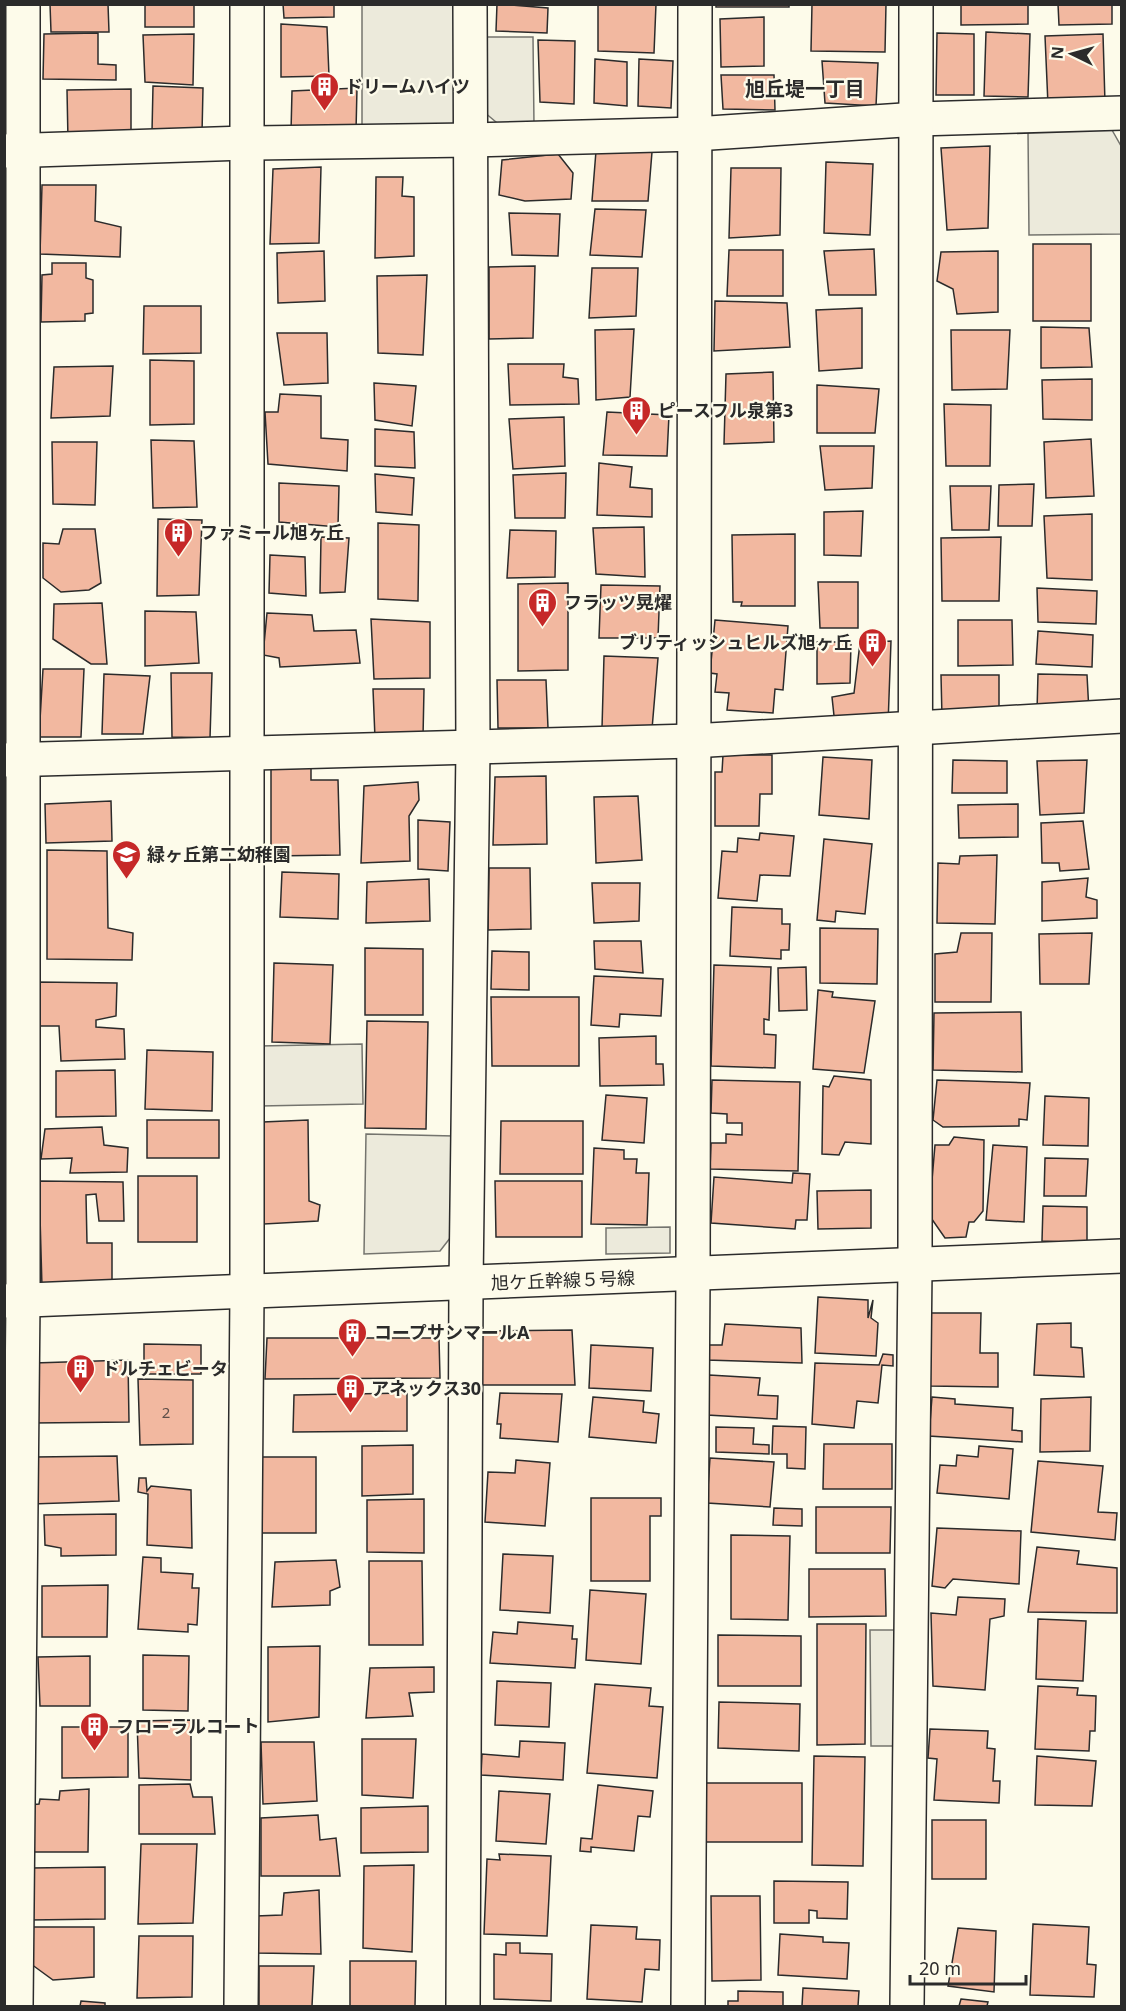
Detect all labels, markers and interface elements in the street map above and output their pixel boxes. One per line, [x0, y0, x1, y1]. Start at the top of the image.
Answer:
north arrow [1042, 24, 1102, 84]
text: N [1046, 45, 1069, 60]
building icon: ドリームハイツ [308, 70, 340, 112]
place label: ドリームハイツ [345, 74, 470, 98]
district label: 旭丘堤一丁目 [745, 75, 865, 102]
building icon: ピースフル泉第3 [621, 394, 653, 436]
place label: ピースフル泉第3 [658, 398, 793, 422]
building icon: ファミール旭ヶ丘 [163, 516, 195, 558]
place label: ファミール旭ヶ丘 [200, 520, 344, 544]
building icon: フラッツ晃燿 [527, 586, 559, 628]
place label: フラッツ晃燿 [564, 590, 672, 614]
building icon: ブリティッシュヒルズ旭ヶ丘 [857, 626, 889, 668]
place label: ブリティッシュヒルズ旭ヶ丘 [619, 630, 852, 654]
school or university icon: 緑ヶ丘第二幼稚園 [110, 838, 142, 880]
place label: 緑ヶ丘第二幼稚園 [147, 842, 291, 866]
street label: 旭ケ丘幹線５号線 [491, 1265, 635, 1295]
building icon: コープサンマールA [337, 1316, 369, 1358]
place label: コープサンマールA [374, 1320, 530, 1344]
building icon: ドルチェビータ [65, 1352, 97, 1394]
place label: ドルチェビータ [102, 1356, 228, 1380]
building icon: アネックス30 [334, 1372, 366, 1414]
place label: アネックス30 [371, 1376, 481, 1400]
house number: 2 [162, 1402, 170, 1422]
building icon: フローラルコート [79, 1710, 111, 1752]
place label: フローラルコート [116, 1714, 260, 1738]
scale bar [910, 1948, 1026, 1986]
text: 20 m [919, 1956, 961, 1980]

